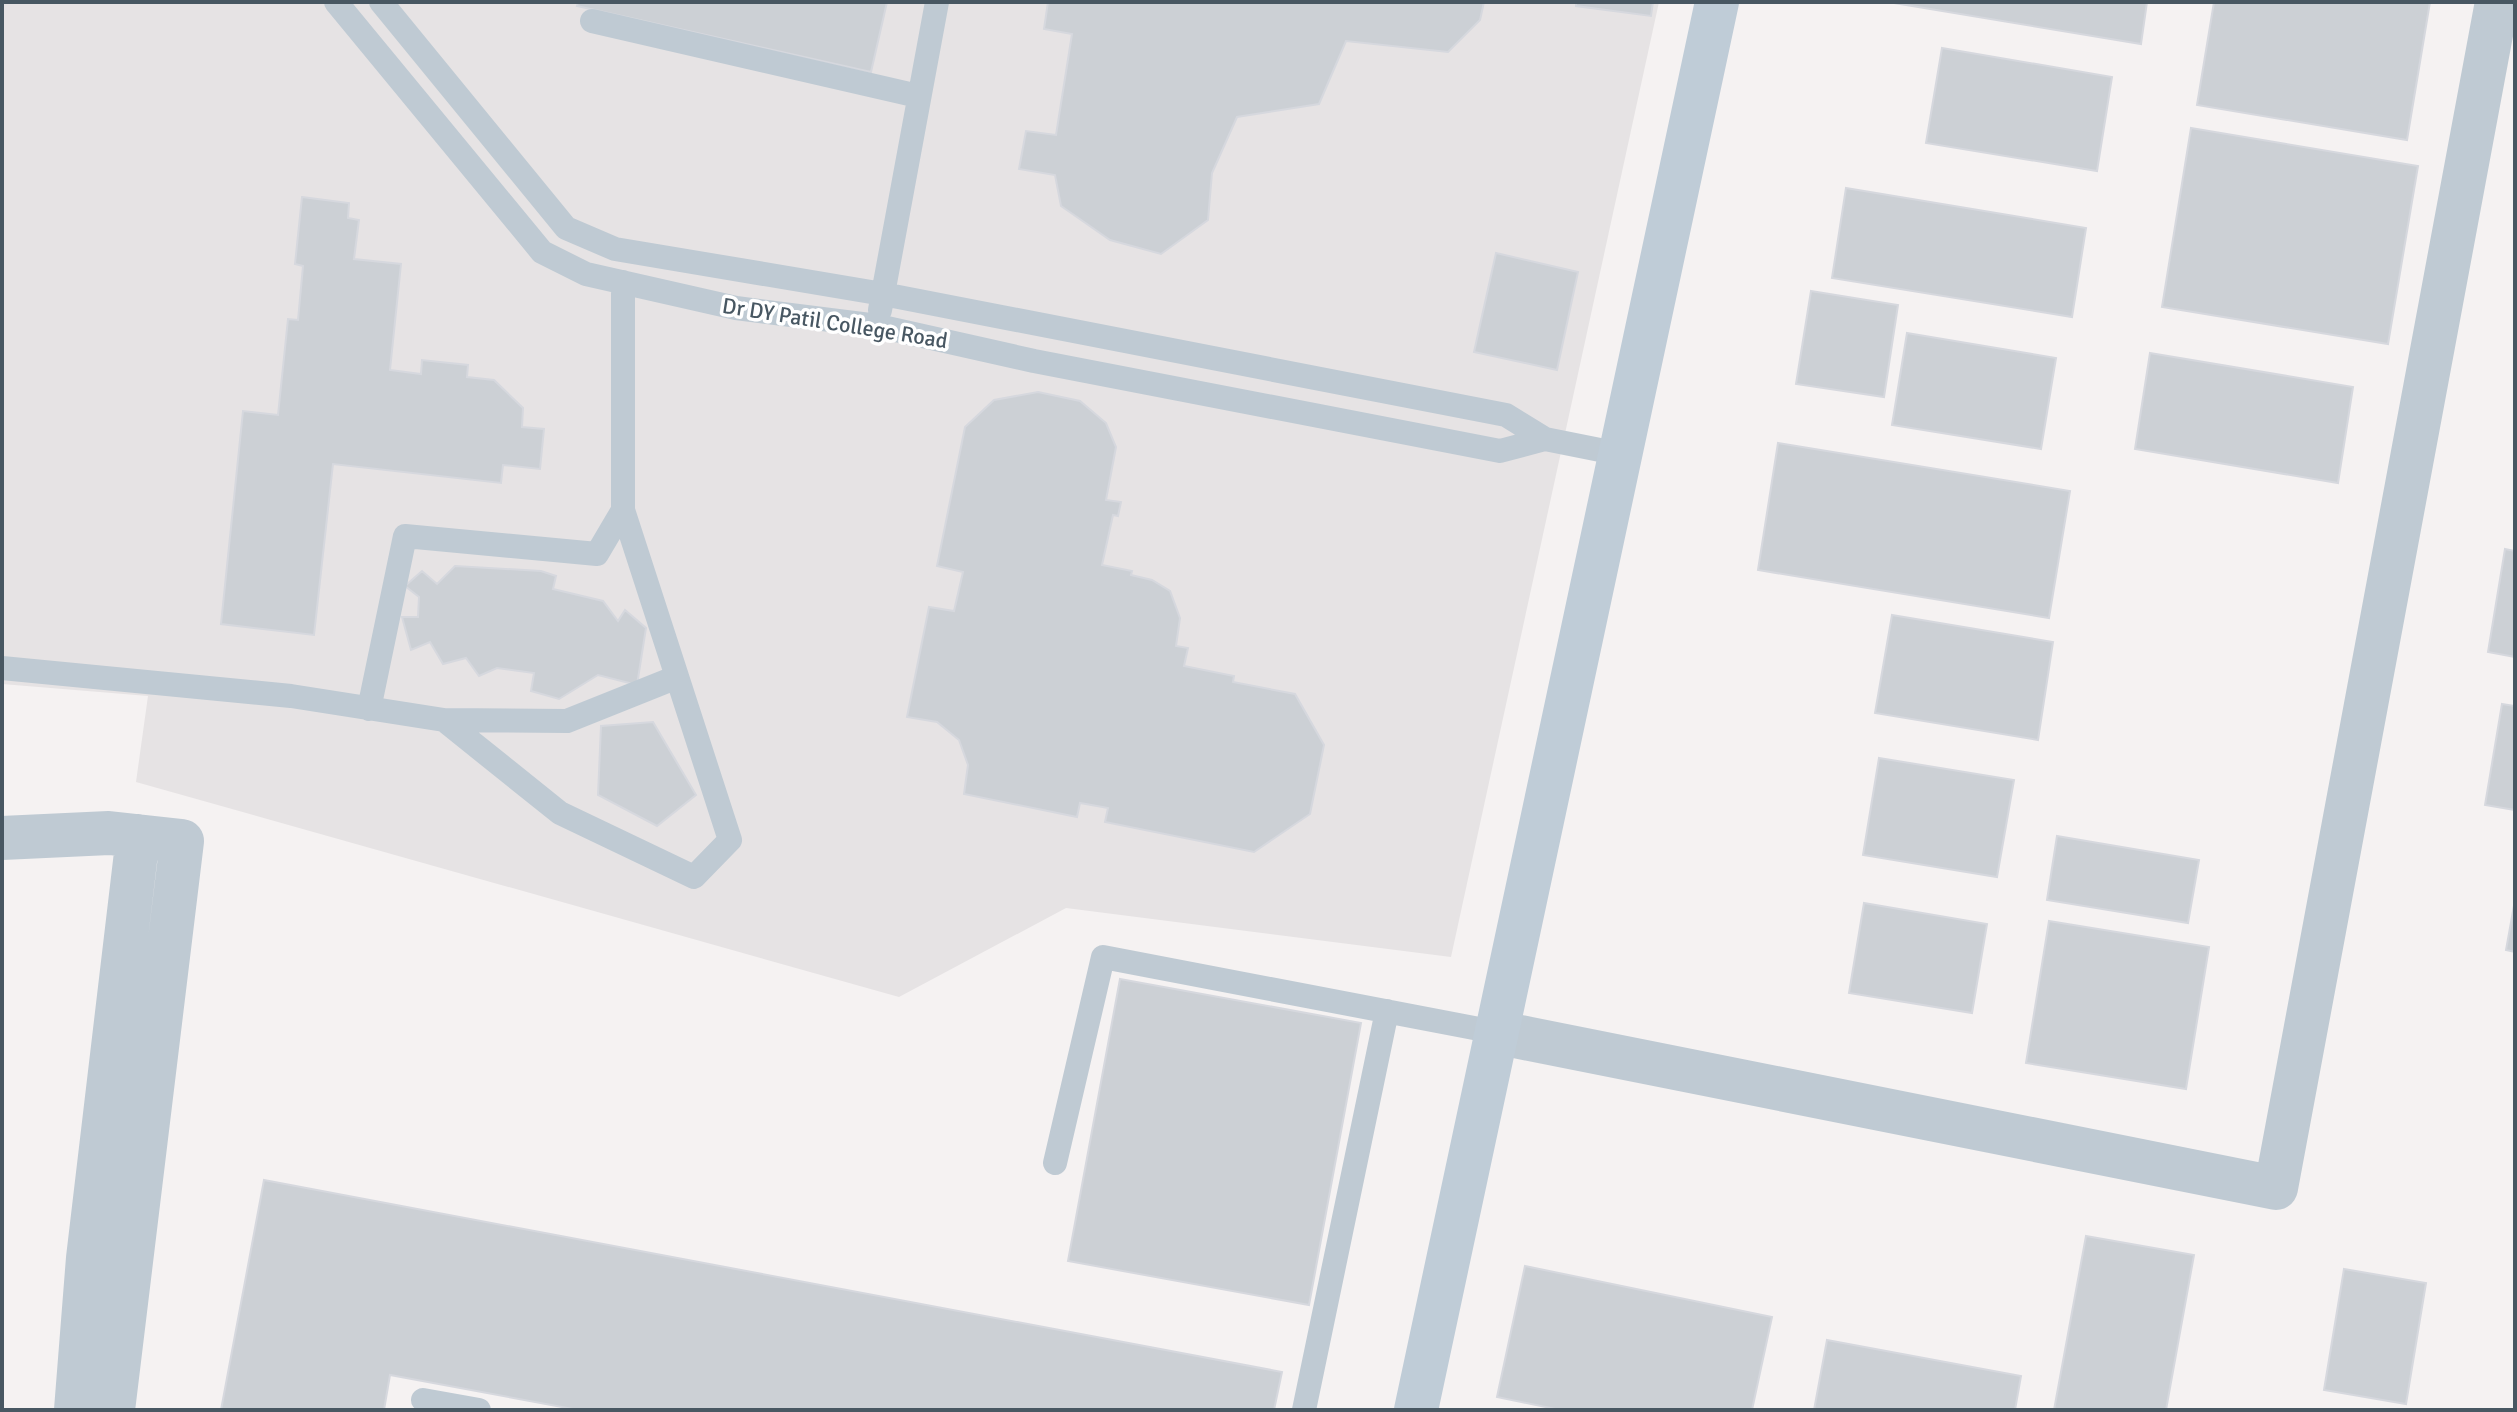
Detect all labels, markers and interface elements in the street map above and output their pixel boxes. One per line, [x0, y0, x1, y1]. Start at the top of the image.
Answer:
street label: Dr DY Patil College Road [720, 292, 950, 354]

